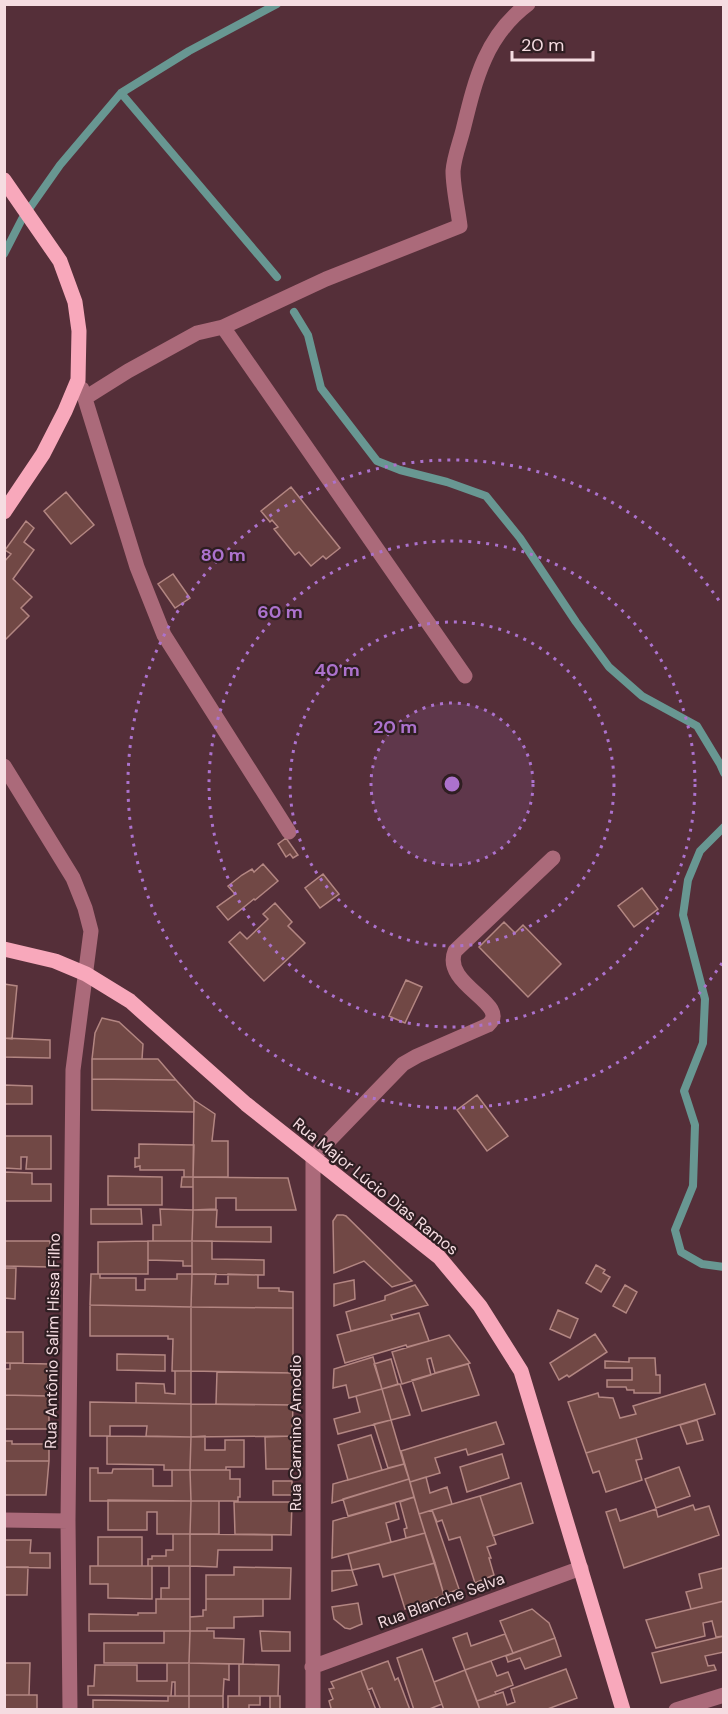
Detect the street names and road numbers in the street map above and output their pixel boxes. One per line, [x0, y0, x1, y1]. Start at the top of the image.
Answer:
street label: Rua Major Lúcio Dias Ramos [289, 1113, 463, 1260]
street label: Rua Antônio Salim Hissa Filho [40, 1233, 65, 1449]
street label: Rua Carmino Amodio [285, 1355, 306, 1511]
street label: Rua Blanche Selva [375, 1568, 507, 1633]

